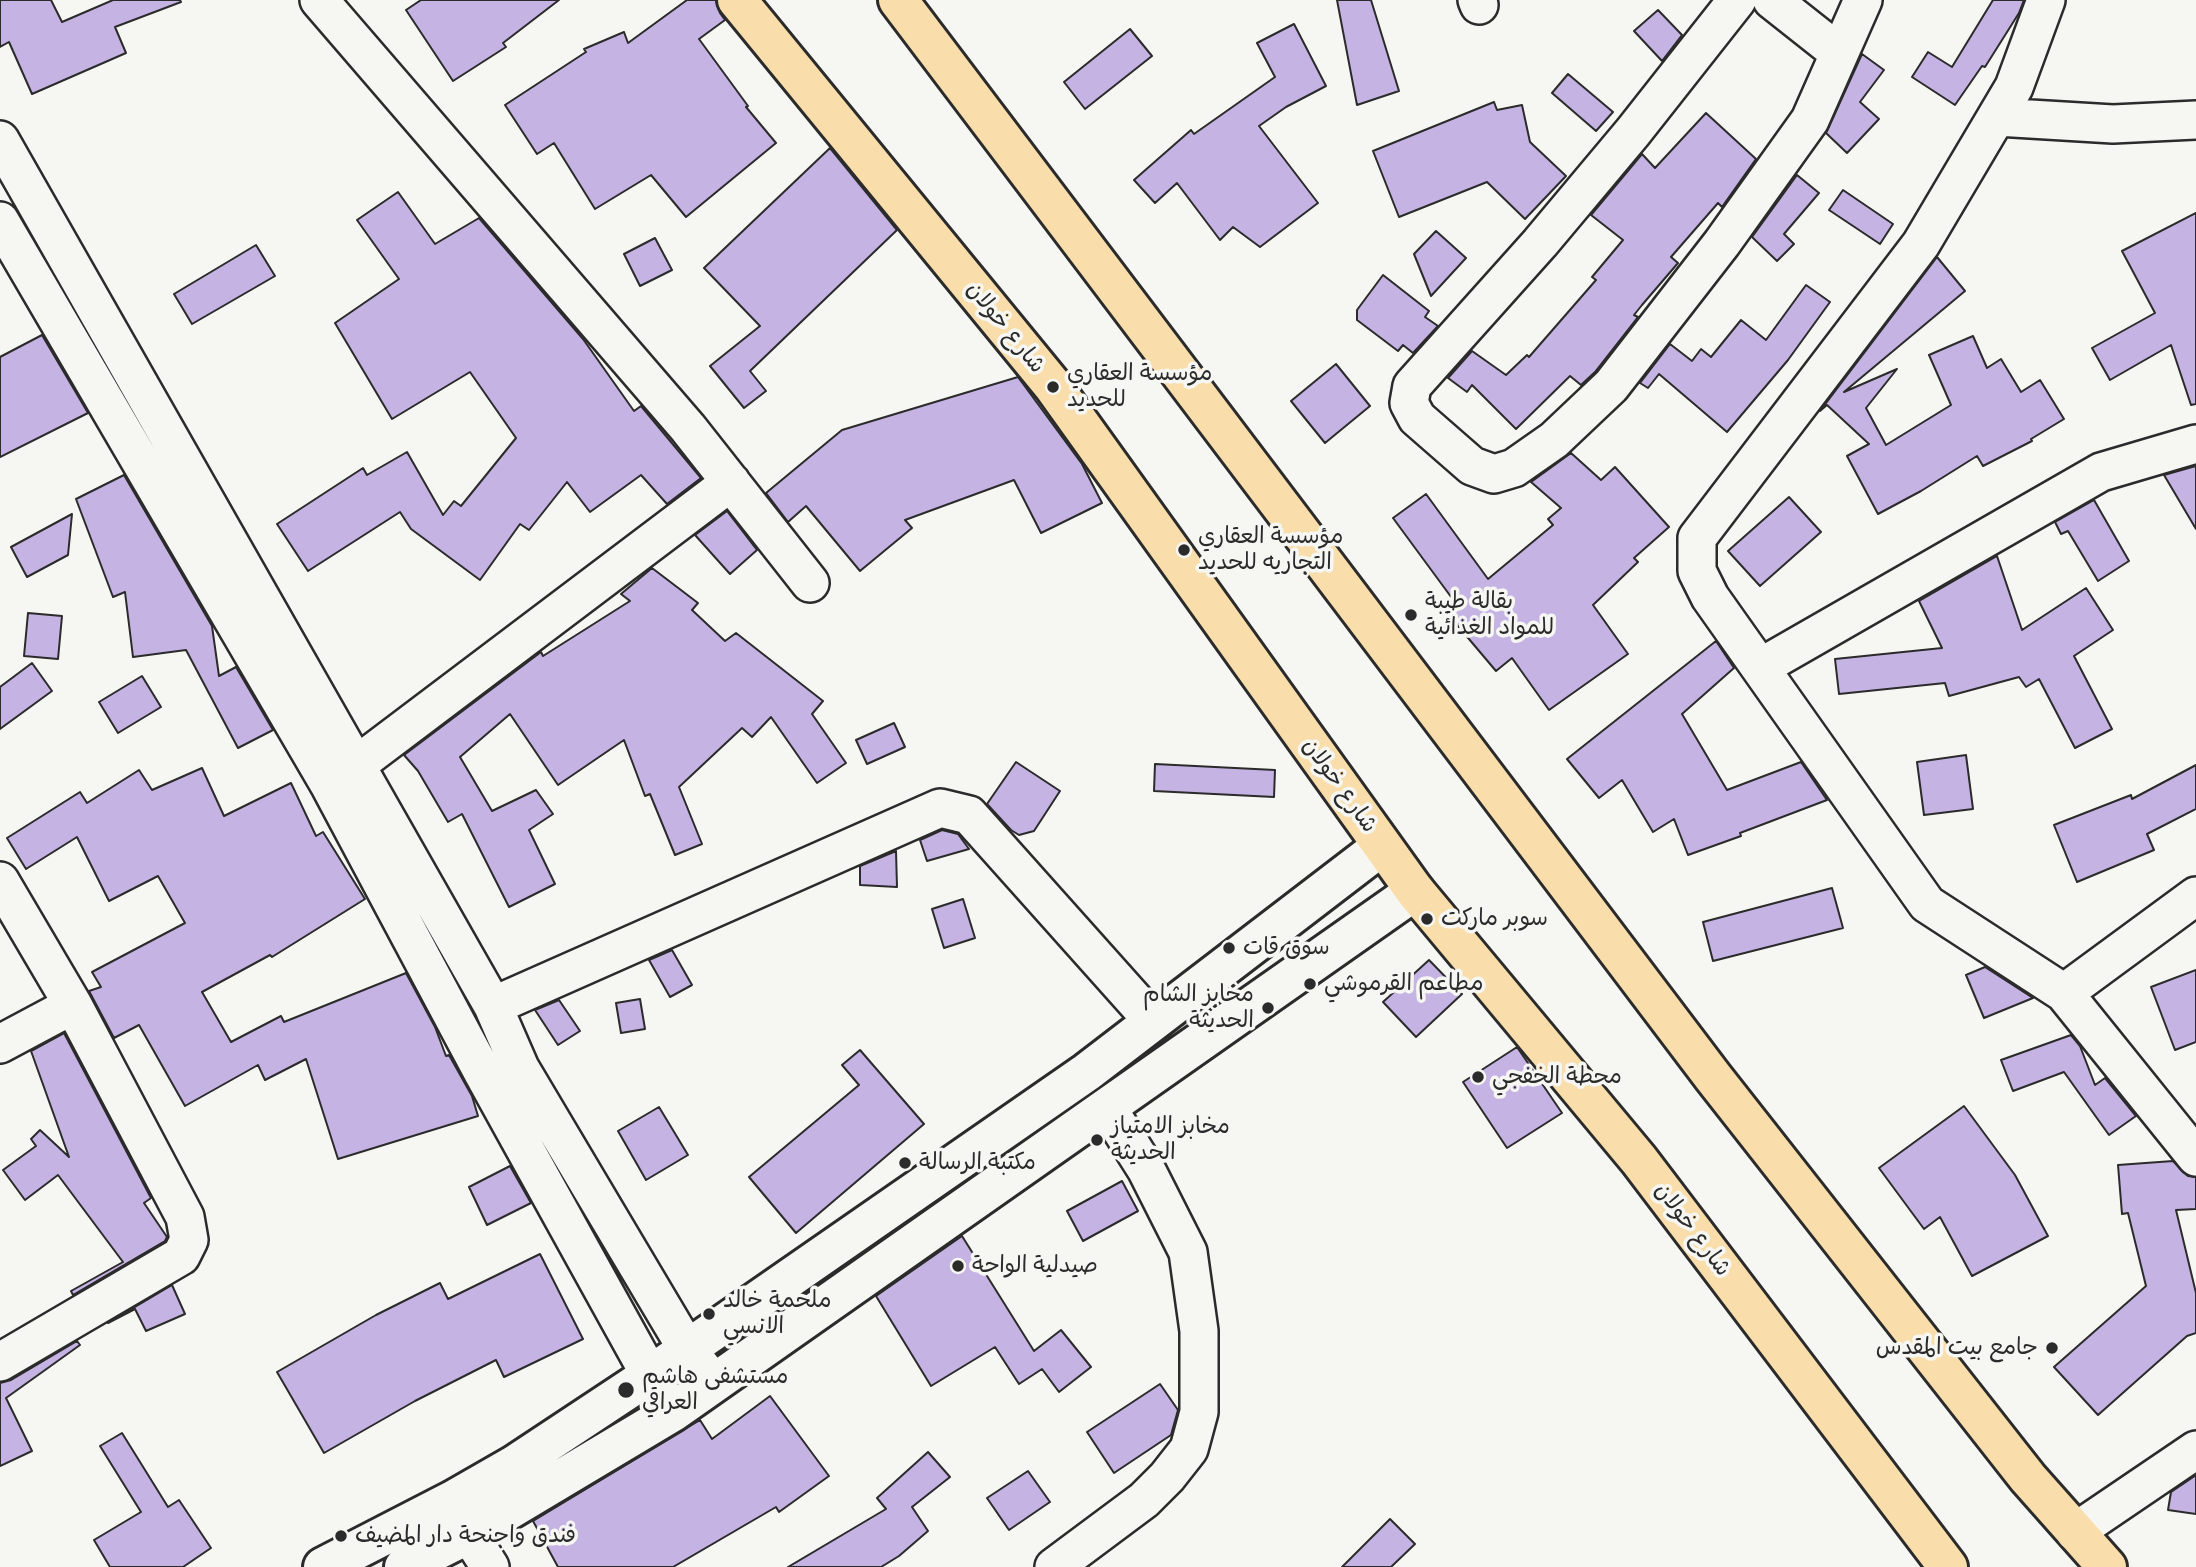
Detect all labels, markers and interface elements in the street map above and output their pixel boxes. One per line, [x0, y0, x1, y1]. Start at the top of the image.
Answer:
street label: شارع خولان [960, 277, 1050, 379]
place label: مؤسسة العقاري للحديد [1067, 360, 1212, 414]
marker: مؤسسة العقاري للحديد [1045, 379, 1061, 395]
place label: مؤسسة العقاري التجاريه للحديد [1198, 523, 1343, 577]
marker: مؤسسة العقاري التجاريه للحديد [1176, 542, 1192, 558]
place label: بقالة طيبة للمواد الغذائية [1425, 588, 1554, 642]
marker: بقالة طيبة للمواد الغذائية [1403, 607, 1419, 623]
street label: شارع خولان [1295, 733, 1383, 839]
place label: سوبر ماركت [1441, 905, 1548, 933]
marker: سوبر ماركت [1419, 911, 1435, 927]
place label: سوق قات [1243, 934, 1330, 962]
marker: سوق قات [1221, 940, 1237, 956]
place label: مطاعم القرموشي [1324, 970, 1483, 998]
marker: مطاعم القرموشي [1302, 976, 1318, 992]
place label: مخابز الشام الحديثة [1143, 981, 1254, 1035]
marker: مخابز الشام الحديثة [1260, 1000, 1276, 1016]
place label: محطة الخفجي [1492, 1063, 1622, 1091]
marker: محطة الخفجي [1470, 1069, 1486, 1085]
place label: مخابز الامتياز الحديثة [1111, 1113, 1230, 1167]
marker: مخابز الامتياز الحديثة [1089, 1132, 1105, 1148]
place label: مكتبة الرسالة [919, 1149, 1036, 1177]
marker: مكتبة الرسالة [897, 1155, 913, 1171]
street label: شارع خولان [1648, 1178, 1736, 1282]
place label: صيدلية الواحة [972, 1252, 1098, 1280]
marker: صيدلية الواحة [950, 1258, 966, 1274]
place label: ملحمة خالد الانسي [723, 1287, 832, 1341]
marker: ملحمة خالد الانسي [701, 1306, 717, 1322]
place label: جامع بيت المقدس [1876, 1334, 2038, 1362]
marker: جامع بيت المقدس [2044, 1340, 2060, 1356]
place label: مستشفى هاشم العراقي [642, 1363, 788, 1417]
marker: مستشفى هاشم العراقي [616, 1380, 636, 1400]
place label: فندق واجنحة دار المضيف [355, 1522, 576, 1550]
marker: فندق واجنحة دار المضيف [333, 1528, 349, 1544]

